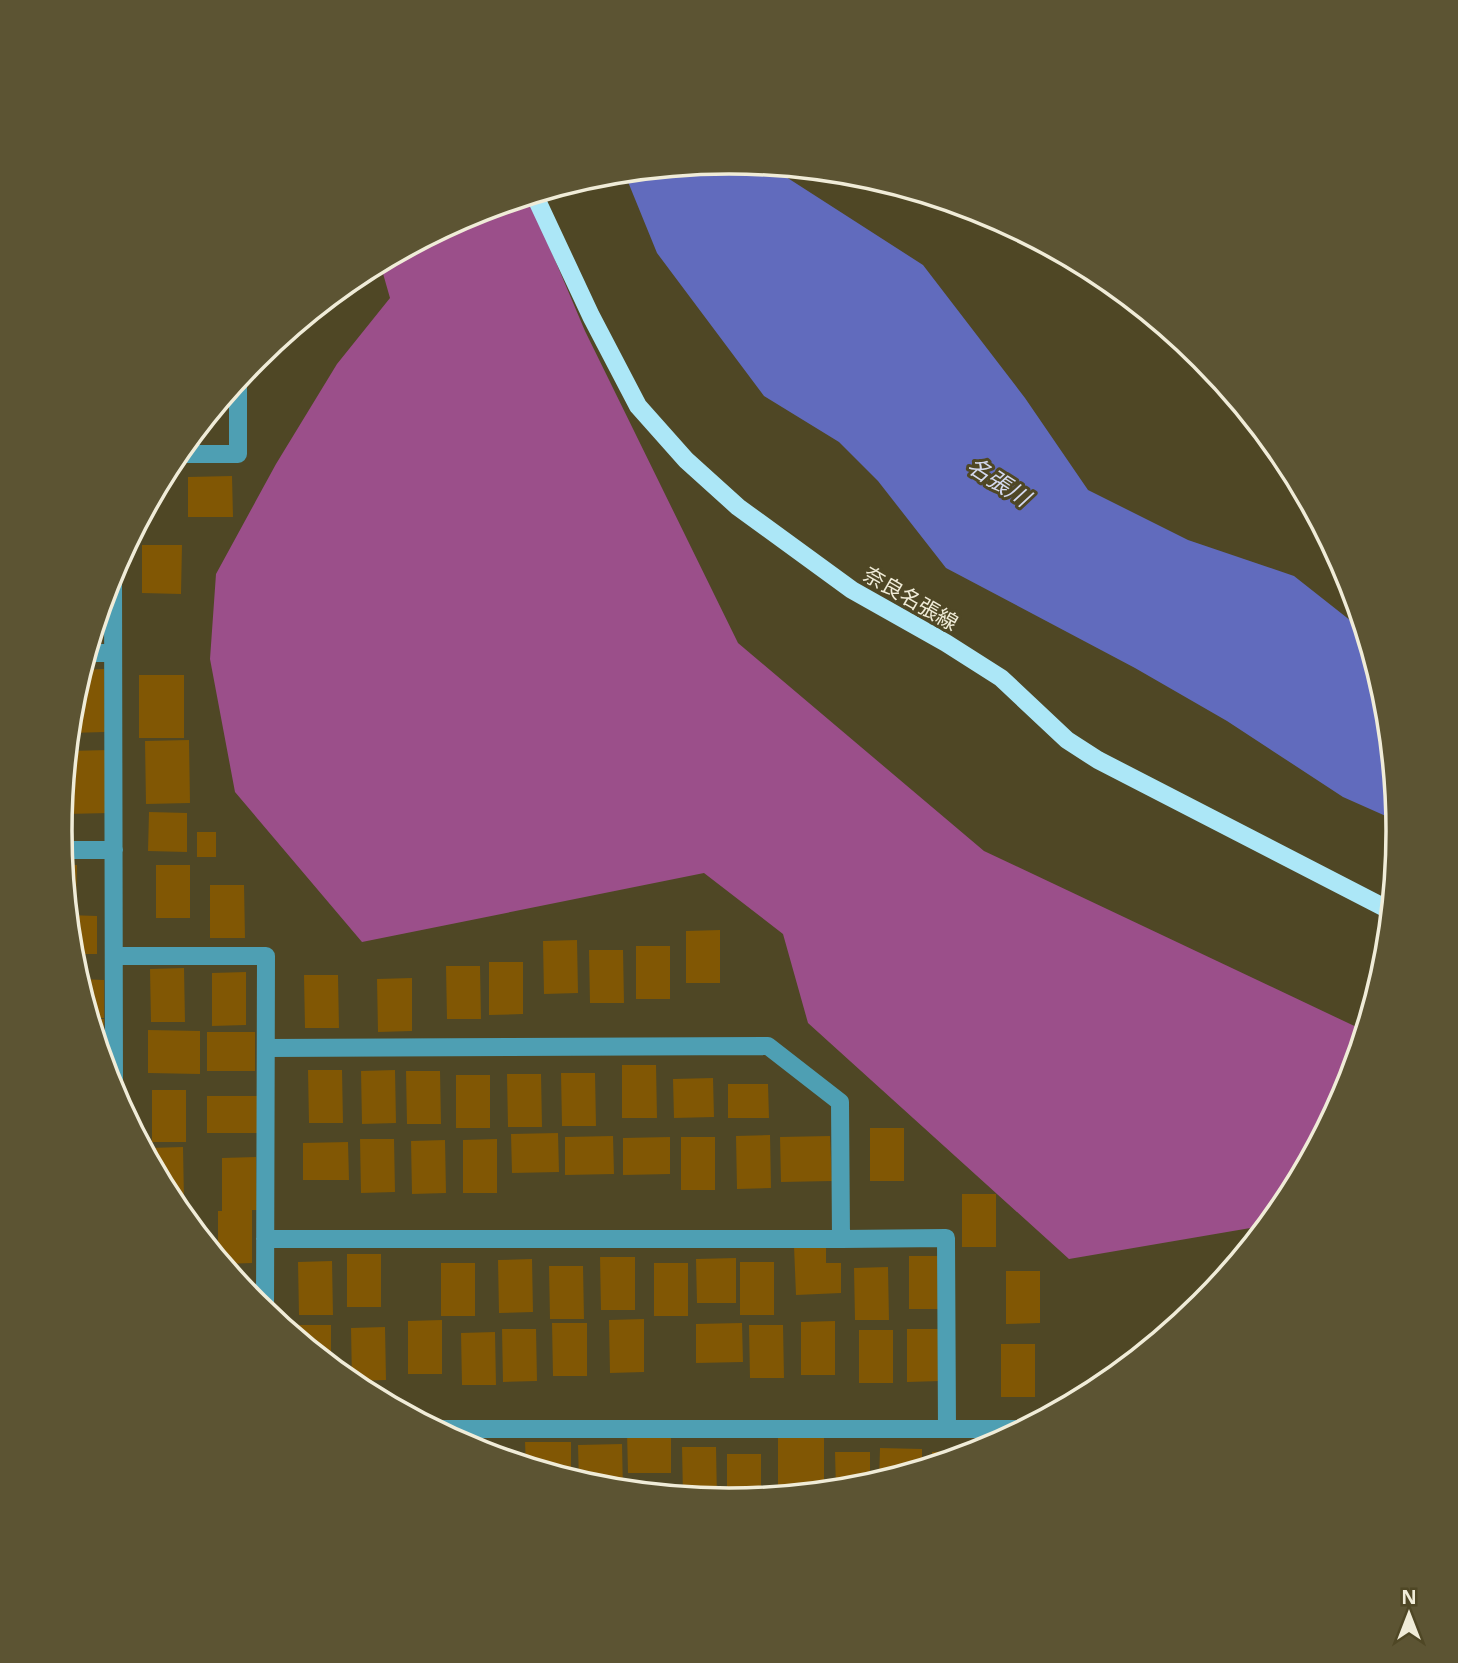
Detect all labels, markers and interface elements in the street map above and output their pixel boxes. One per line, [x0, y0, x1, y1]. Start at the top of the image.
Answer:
water label: 名張川 [961, 449, 1039, 515]
street label: 奈良名張線 [859, 560, 963, 636]
north arrow [1374, 1579, 1444, 1649]
text: N [1401, 1584, 1417, 1610]

